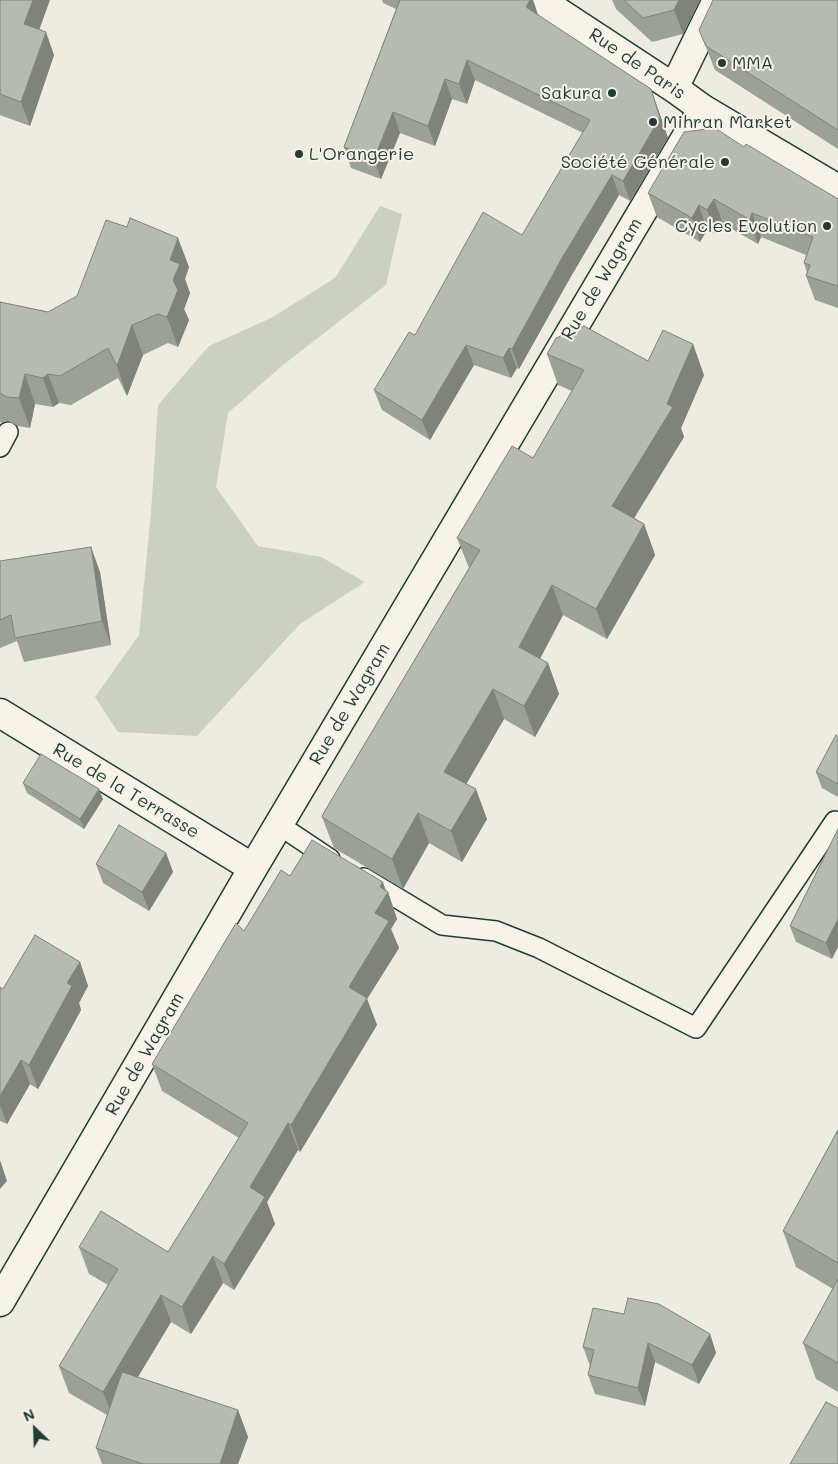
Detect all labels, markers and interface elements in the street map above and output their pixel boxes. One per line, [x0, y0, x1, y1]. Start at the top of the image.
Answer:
street label: Rue de Paris [584, 24, 690, 104]
place label: MMA [732, 52, 773, 74]
marker: MMA [716, 57, 728, 69]
place label: Sakura [541, 82, 602, 104]
marker: Sakura [606, 87, 618, 99]
place label: Mihran Market [663, 111, 792, 133]
marker: Mihran Market [647, 116, 659, 128]
place label: L'Orangerie [309, 143, 414, 165]
marker: L'Orangerie [293, 148, 305, 160]
place label: Société Générale [561, 151, 715, 173]
marker: Société Générale [719, 156, 731, 168]
street label: Rue de Wagram [557, 214, 647, 344]
place label: Cycles Evolution [675, 215, 817, 237]
marker: Cycles Evolution [821, 220, 833, 232]
street label: Rue de Wagram [305, 639, 395, 769]
street label: Rue de la Terrasse [49, 739, 203, 843]
street label: Rue de Wagram [101, 989, 189, 1119]
north arrow [10, 1404, 60, 1454]
text: N [20, 1404, 37, 1426]

